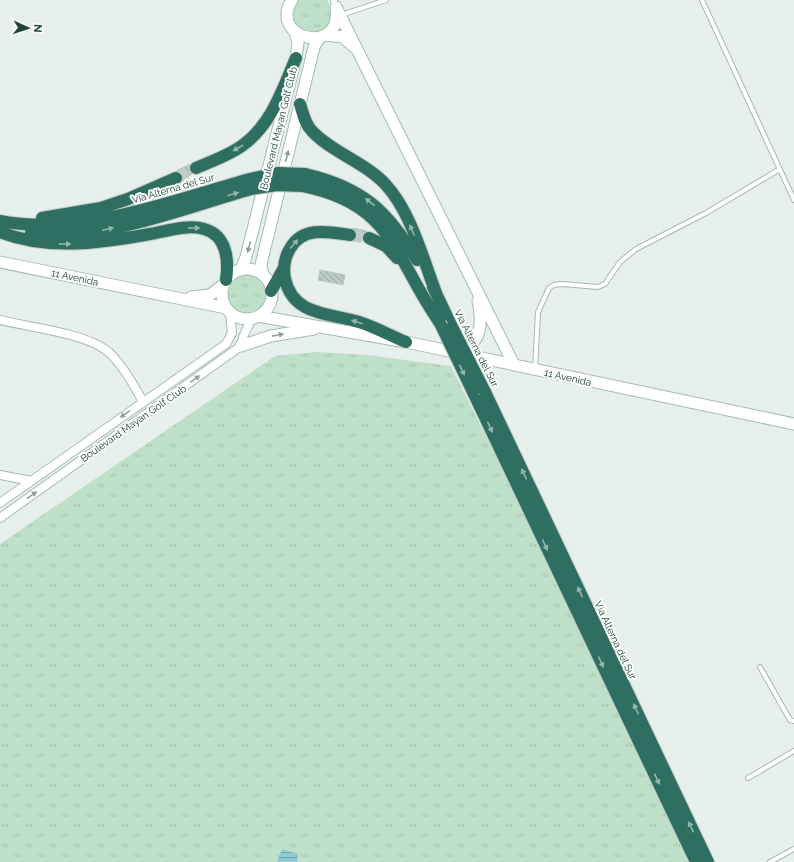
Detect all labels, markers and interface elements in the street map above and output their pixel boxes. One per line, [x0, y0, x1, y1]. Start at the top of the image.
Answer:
north arrow [8, 8, 48, 48]
text: N [31, 24, 44, 33]
street label: Boulevard Mayan Golf Club [258, 66, 299, 191]
one-way arrow [232, 144, 244, 151]
one-way arrow [284, 149, 290, 161]
street label: Vía Alterna del Sur [131, 171, 216, 206]
one-way arrow [228, 191, 240, 197]
one-way arrow [365, 198, 375, 206]
one-way arrow [408, 224, 414, 236]
one-way arrow [102, 225, 114, 231]
one-way arrow [188, 225, 201, 231]
one-way arrow [290, 238, 299, 249]
one-way arrow [245, 240, 251, 253]
one-way arrow [59, 241, 72, 247]
street label: 11 Avenida [50, 267, 99, 288]
street label: Vía Alterna del Sur [452, 308, 501, 389]
one-way arrow [351, 319, 363, 325]
one-way arrow [272, 332, 284, 338]
one-way arrow [459, 364, 465, 376]
street label: 11 Avenida [543, 367, 592, 388]
one-way arrow [190, 375, 200, 383]
street label: Boulevard Mayan Golf Club [78, 383, 188, 464]
one-way arrow [120, 410, 131, 419]
one-way arrow [487, 421, 493, 433]
one-way arrow [521, 469, 527, 480]
one-way arrow [27, 491, 37, 499]
one-way arrow [542, 539, 548, 550]
one-way arrow [577, 586, 583, 597]
street label: Vía Alterna del Sur [593, 599, 639, 682]
one-way arrow [598, 656, 604, 668]
one-way arrow [633, 704, 639, 715]
one-way arrow [654, 774, 660, 785]
one-way arrow [688, 821, 694, 832]

